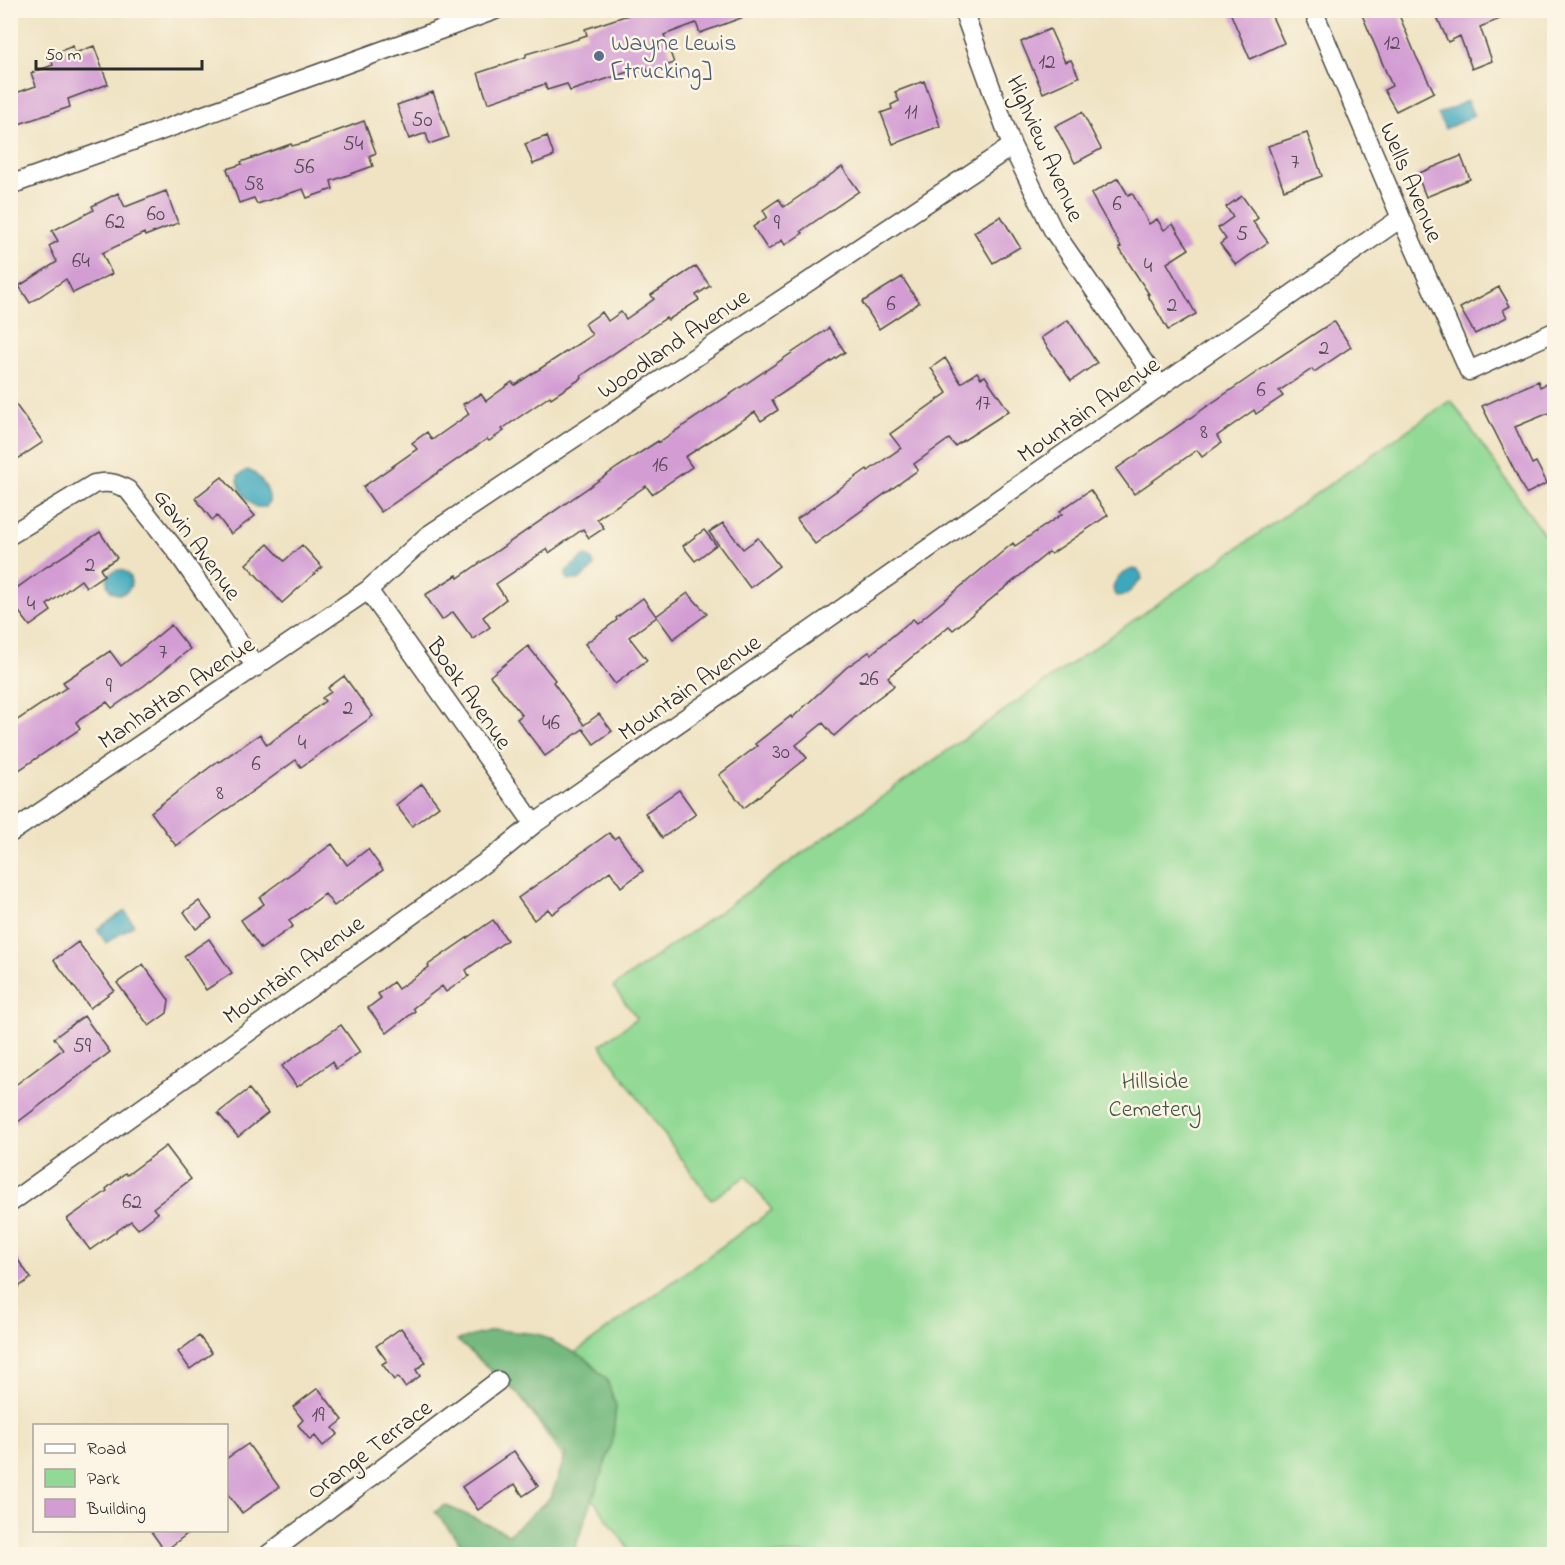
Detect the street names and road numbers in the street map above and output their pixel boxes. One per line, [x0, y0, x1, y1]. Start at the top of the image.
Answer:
street label: Highview Avenue [996, 70, 1092, 228]
street label: Wells Avenue [1369, 117, 1451, 249]
street label: Woodland Avenue [591, 281, 758, 409]
street label: Mountain Avenue [1011, 349, 1168, 473]
street label: Gavin Avenue [143, 482, 249, 609]
street label: Mountain Avenue [612, 627, 769, 751]
street label: Manhattan Avenue [92, 628, 263, 760]
street label: Boak Avenue [416, 630, 520, 758]
street label: Mountain Avenue [216, 908, 373, 1034]
street label: Orange Terrace [300, 1392, 441, 1510]

